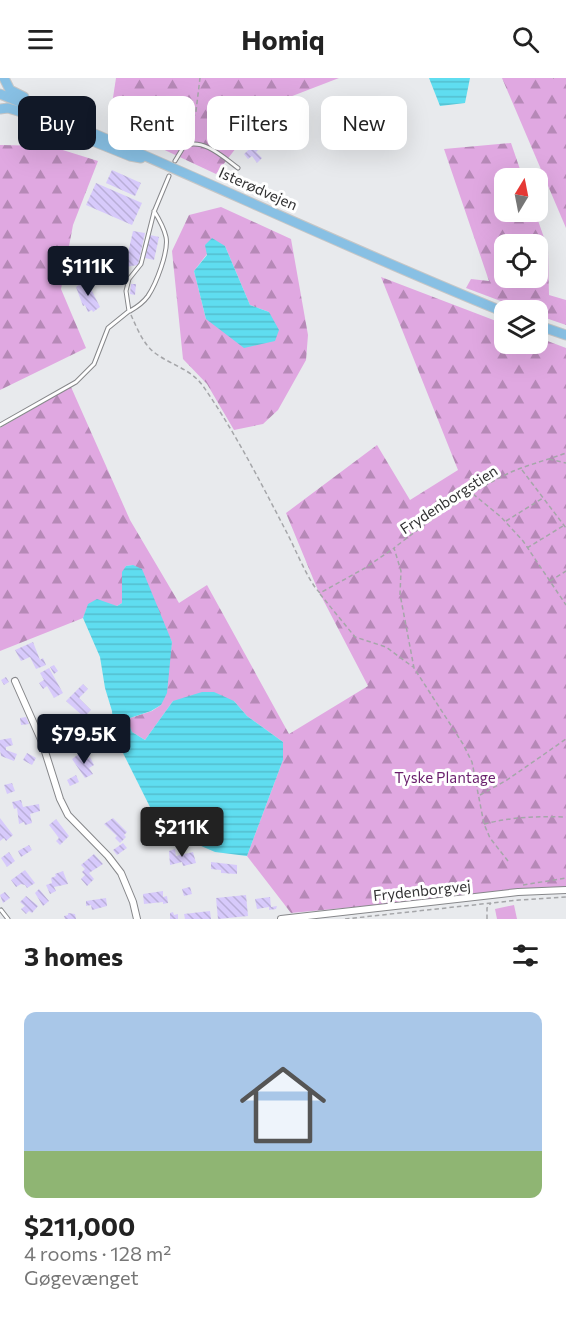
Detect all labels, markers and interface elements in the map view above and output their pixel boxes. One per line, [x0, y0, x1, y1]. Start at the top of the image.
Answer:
icon: menu [24, 23, 57, 56]
text: Homiq [241, 23, 325, 56]
icon: search [509, 23, 542, 56]
chip: Buy [18, 96, 96, 150]
chip: Rent [108, 96, 195, 150]
chip: Filters [207, 96, 309, 150]
chip: New [321, 96, 407, 150]
street label: Isterødvejen [216, 163, 300, 213]
north arrow [494, 168, 548, 222]
map controls [494, 168, 548, 354]
button: locate [494, 234, 548, 288]
pin: $111K [46, 246, 130, 297]
text: $111K [62, 253, 114, 277]
button: layers [494, 300, 548, 354]
street label: Frydenborgstien [396, 461, 500, 537]
pin: $79.5K [35, 714, 133, 765]
text: $79.5K [51, 721, 117, 745]
park label: Tyske Plantage [394, 768, 496, 786]
pin: $211K [140, 807, 224, 858]
text: $211K [155, 814, 209, 838]
street label: Frydenborgvej [372, 876, 472, 904]
icon: filters [509, 939, 542, 972]
text: 3 homes [24, 940, 123, 971]
icon: home [229, 1051, 337, 1159]
text: $211,000 [24, 1210, 135, 1241]
text: 4 rooms · 128 m² [24, 1241, 171, 1265]
text: Gøgevænget [24, 1265, 139, 1289]

